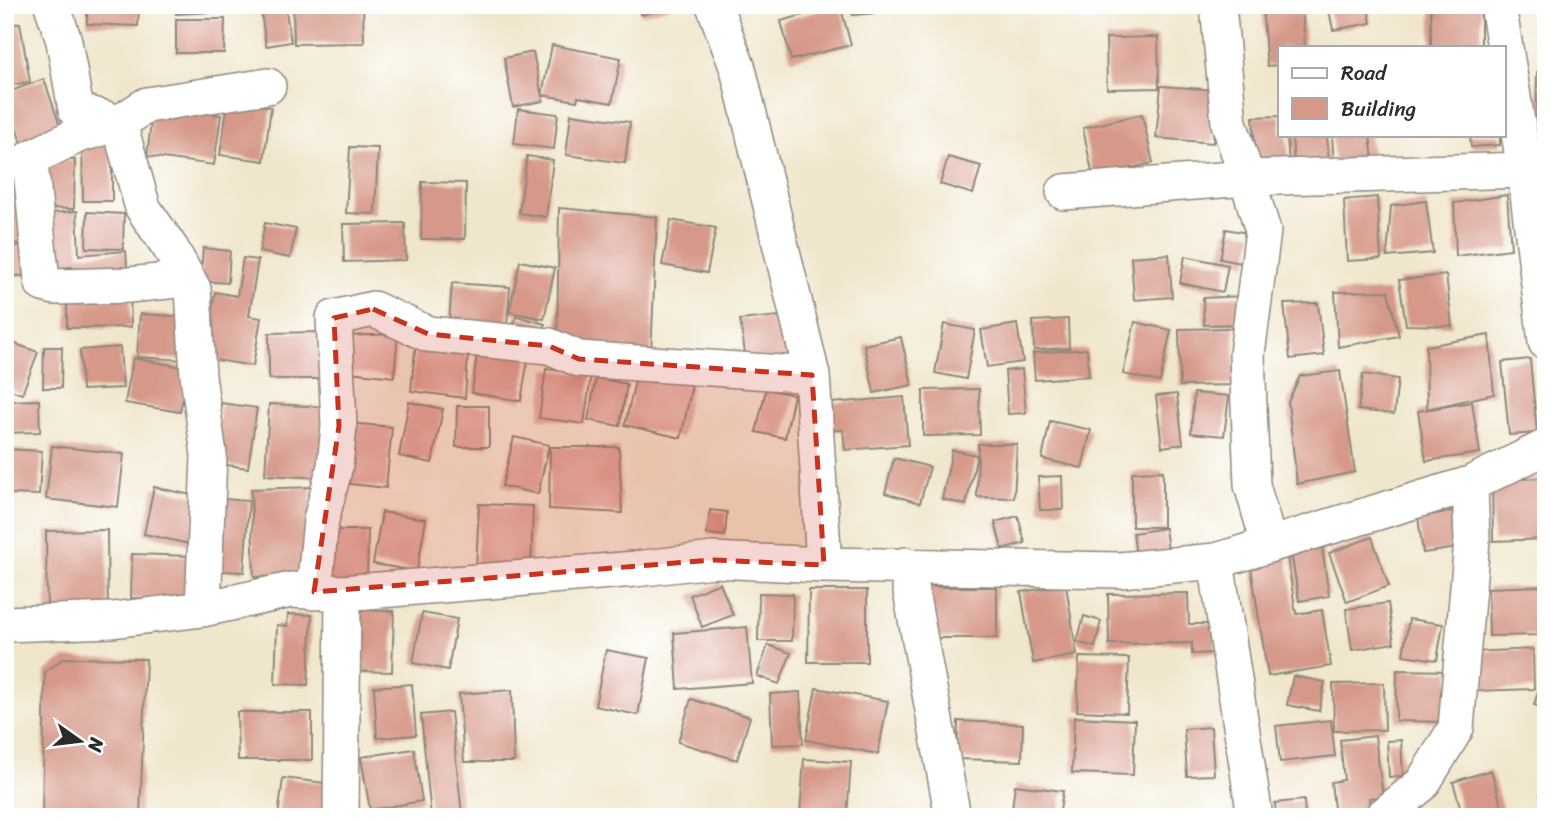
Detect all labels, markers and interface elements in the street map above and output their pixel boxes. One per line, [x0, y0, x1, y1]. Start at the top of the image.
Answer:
legend [1278, 46, 1506, 136]
text: Road [1341, 54, 1388, 92]
text: Building [1341, 90, 1417, 128]
north arrow [46, 706, 116, 776]
text: N [78, 734, 114, 756]

